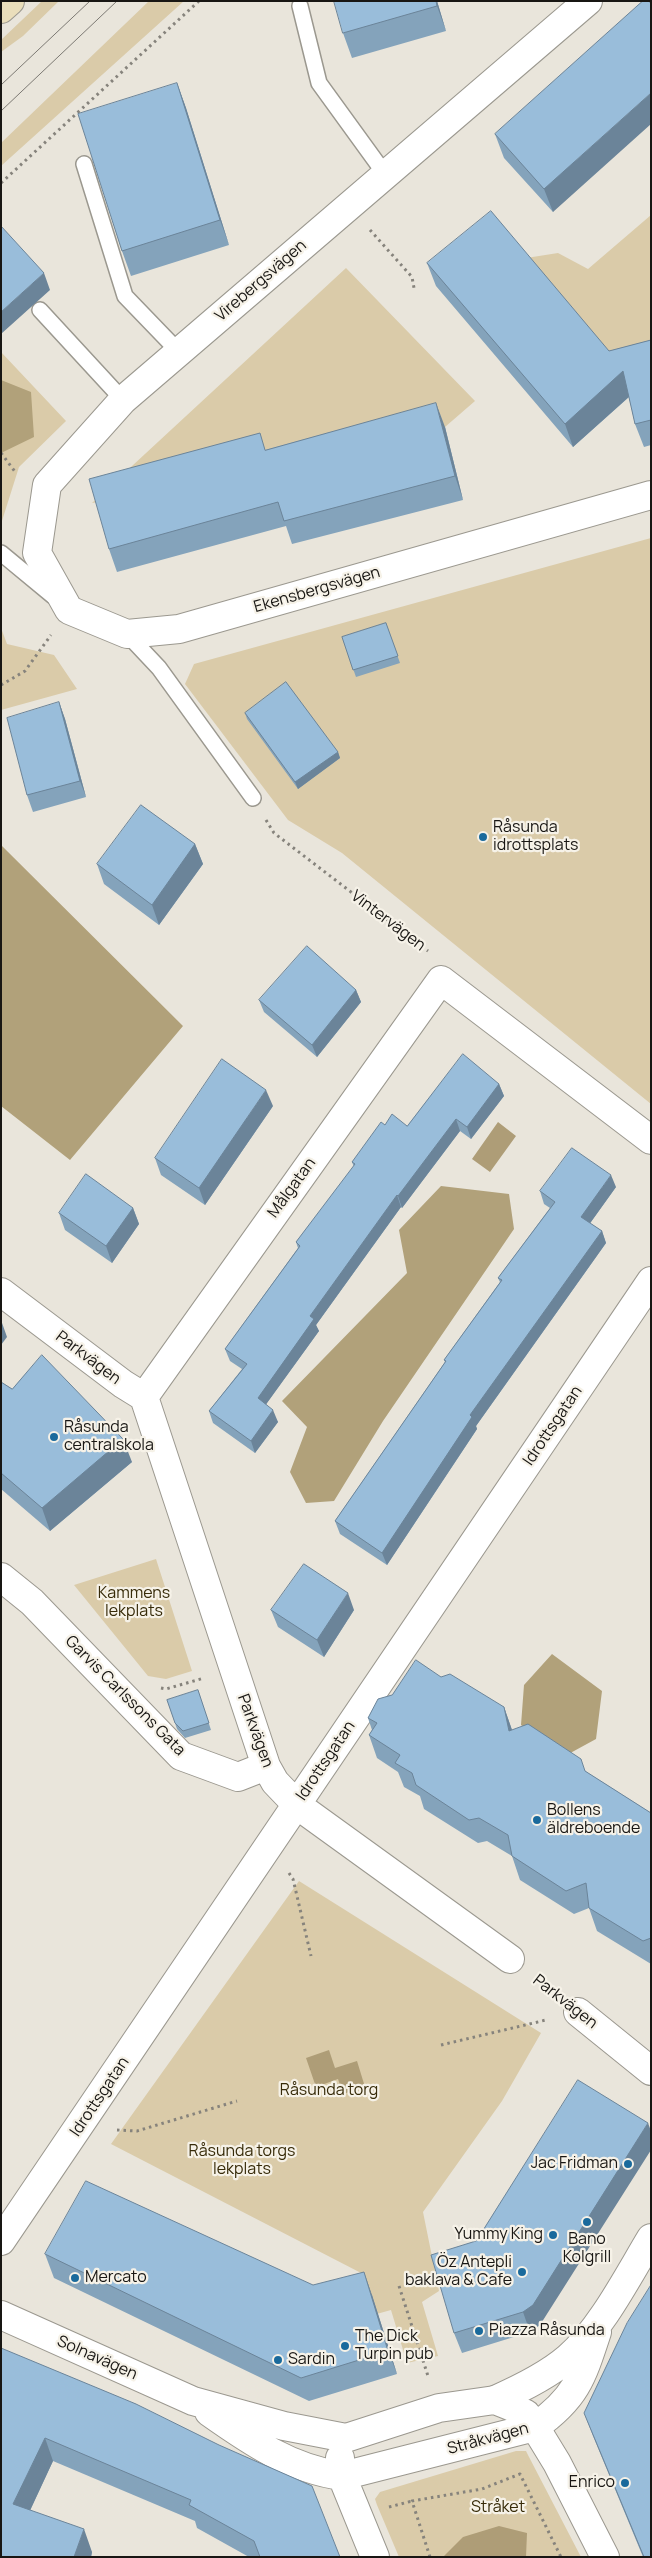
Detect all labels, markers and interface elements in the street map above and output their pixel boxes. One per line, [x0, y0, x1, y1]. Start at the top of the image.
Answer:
street label: Virebergsvägen [212, 236, 310, 326]
street label: Ekensbergsvägen [252, 563, 382, 617]
place label: Råsunda idrottsplats [493, 818, 578, 856]
marker: Råsunda idrottsplats [477, 831, 489, 843]
street label: Vintervägen [347, 887, 429, 955]
street label: Målgatan [264, 1154, 320, 1222]
street label: Parkvägen [52, 1327, 124, 1389]
street label: Idrottsgatan [519, 1383, 587, 1469]
place label: Råsunda centralskola [64, 1418, 154, 1456]
marker: Råsunda centralskola [48, 1431, 60, 1443]
park label: Kammens lekplats [98, 1584, 170, 1622]
street label: Garvis Carlssons Gata [61, 1632, 189, 1760]
street label: Parkvägen [233, 1692, 277, 1770]
street label: Idrottsgatan [292, 1718, 360, 1804]
place label: Bollens äldreboende [547, 1801, 640, 1839]
marker: Bollens äldreboende [531, 1814, 543, 1826]
street label: Parkvägen [529, 1971, 601, 2033]
street label: Idrottsgatan [66, 2054, 134, 2140]
park label: Råsunda torg [280, 2081, 378, 2101]
park label: Råsunda torgs lekplats [189, 2142, 295, 2180]
place label: Jac Fridman [531, 2154, 618, 2174]
marker: Jac Fridman [622, 2158, 634, 2170]
marker: Bano Kolgrill [581, 2216, 593, 2228]
place label: Yummy King [455, 2225, 543, 2245]
marker: Yummy King [547, 2229, 559, 2241]
place label: Bano Kolgrill [563, 2230, 611, 2268]
place label: Öz Antepli baklava & Cafe [405, 2253, 512, 2291]
marker: Öz Antepli baklava & Cafe [516, 2266, 528, 2278]
place label: Mercato [85, 2268, 147, 2288]
marker: Mercato [69, 2272, 81, 2284]
place label: Piazza Råsunda [489, 2321, 605, 2341]
marker: Piazza Råsunda [473, 2325, 485, 2337]
place label: The Dick Turpin pub [355, 2327, 433, 2365]
street label: Solnavägen [54, 2332, 140, 2384]
marker: The Dick Turpin pub [339, 2340, 351, 2352]
place label: Sardin [288, 2350, 335, 2370]
marker: Sardin [272, 2354, 284, 2366]
street label: Stråkvägen [445, 2419, 531, 2459]
place label: Enrico [569, 2473, 615, 2493]
marker: Enrico [619, 2477, 631, 2489]
park label: Stråket [471, 2498, 525, 2518]

